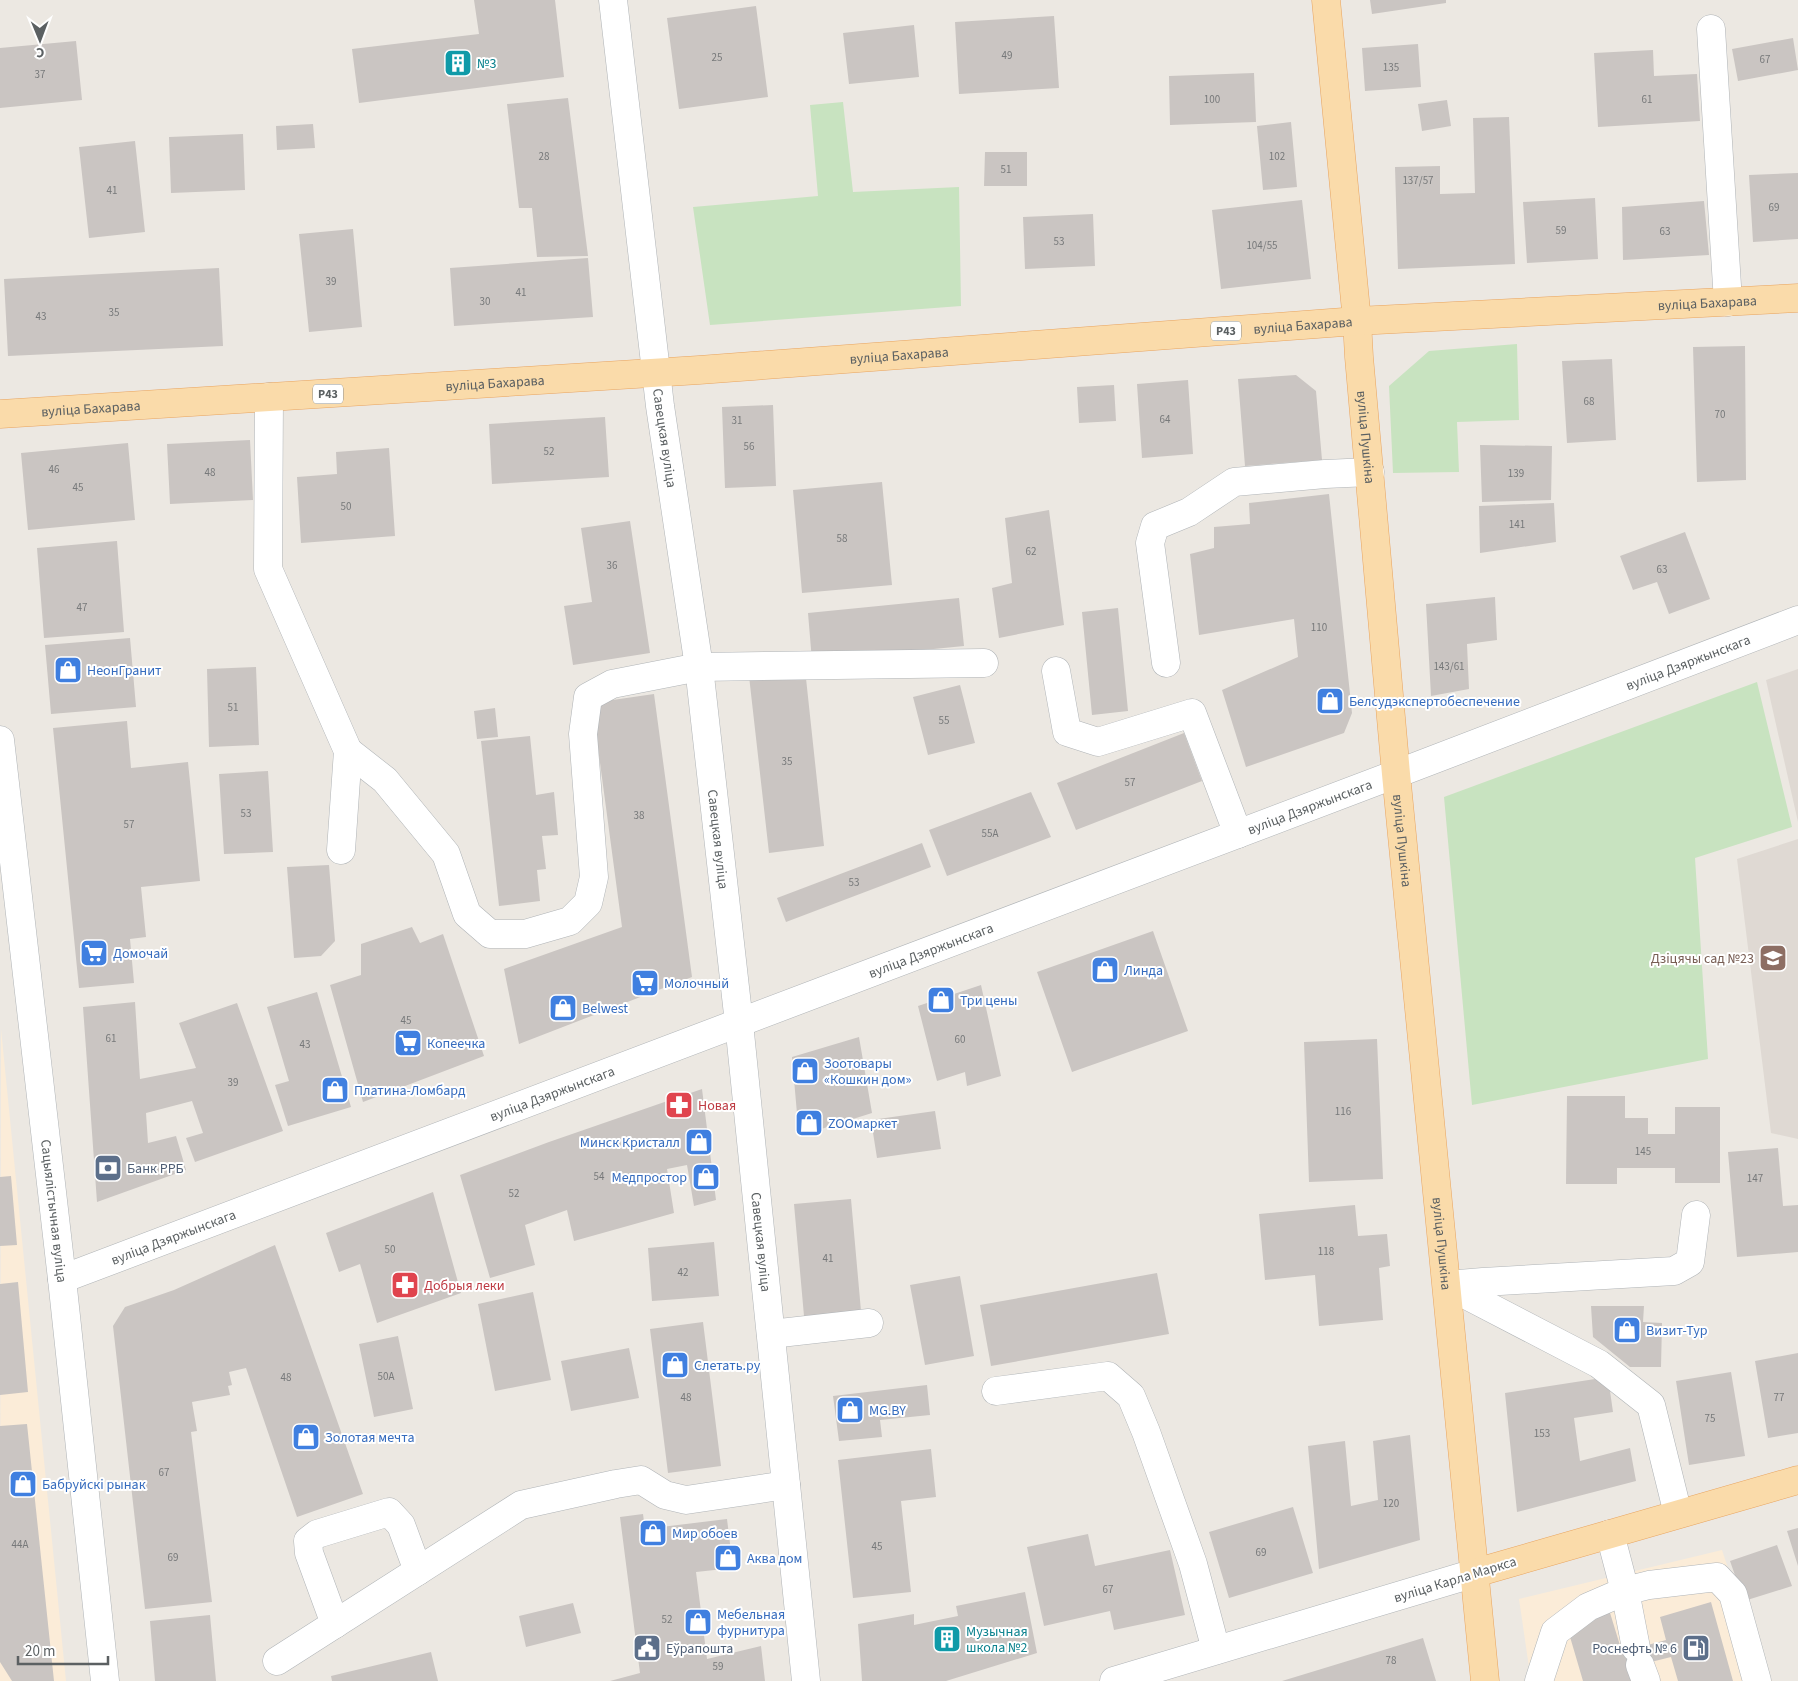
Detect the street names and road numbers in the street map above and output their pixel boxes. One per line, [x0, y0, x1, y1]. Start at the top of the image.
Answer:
street label: вуліца Бахарава [1657, 291, 1757, 316]
street label: вуліца Бахарава [1253, 312, 1353, 340]
road number: Р43 [1211, 322, 1241, 341]
street label: вуліца Бахарава [849, 342, 949, 370]
street label: вуліца Бахарава [445, 371, 545, 397]
road number: Р43 [313, 384, 343, 404]
street label: Савецкая вуліца [647, 387, 681, 489]
street label: вуліца Пушкіна [1351, 390, 1379, 485]
street label: вуліца Бахарава [41, 396, 141, 422]
street label: вуліца Дзяржынскага [1623, 630, 1753, 696]
street label: вуліца Дзяржынскага [1245, 775, 1375, 840]
street label: Савецкая вуліца [702, 789, 733, 890]
street label: вуліца Пушкіна [1387, 793, 1416, 888]
street label: вуліца Дзяржынскага [866, 918, 996, 984]
street label: вуліца Дзяржынскага [487, 1062, 618, 1127]
street label: Сацыялістычная вуліца [35, 1138, 71, 1284]
street label: Савецкая вуліца [745, 1191, 775, 1293]
street label: вуліца Пушкіна [1427, 1196, 1456, 1291]
street label: вуліца Дзяржынскага [108, 1205, 239, 1271]
street label: вуліца Карла Маркса [1391, 1552, 1519, 1608]

